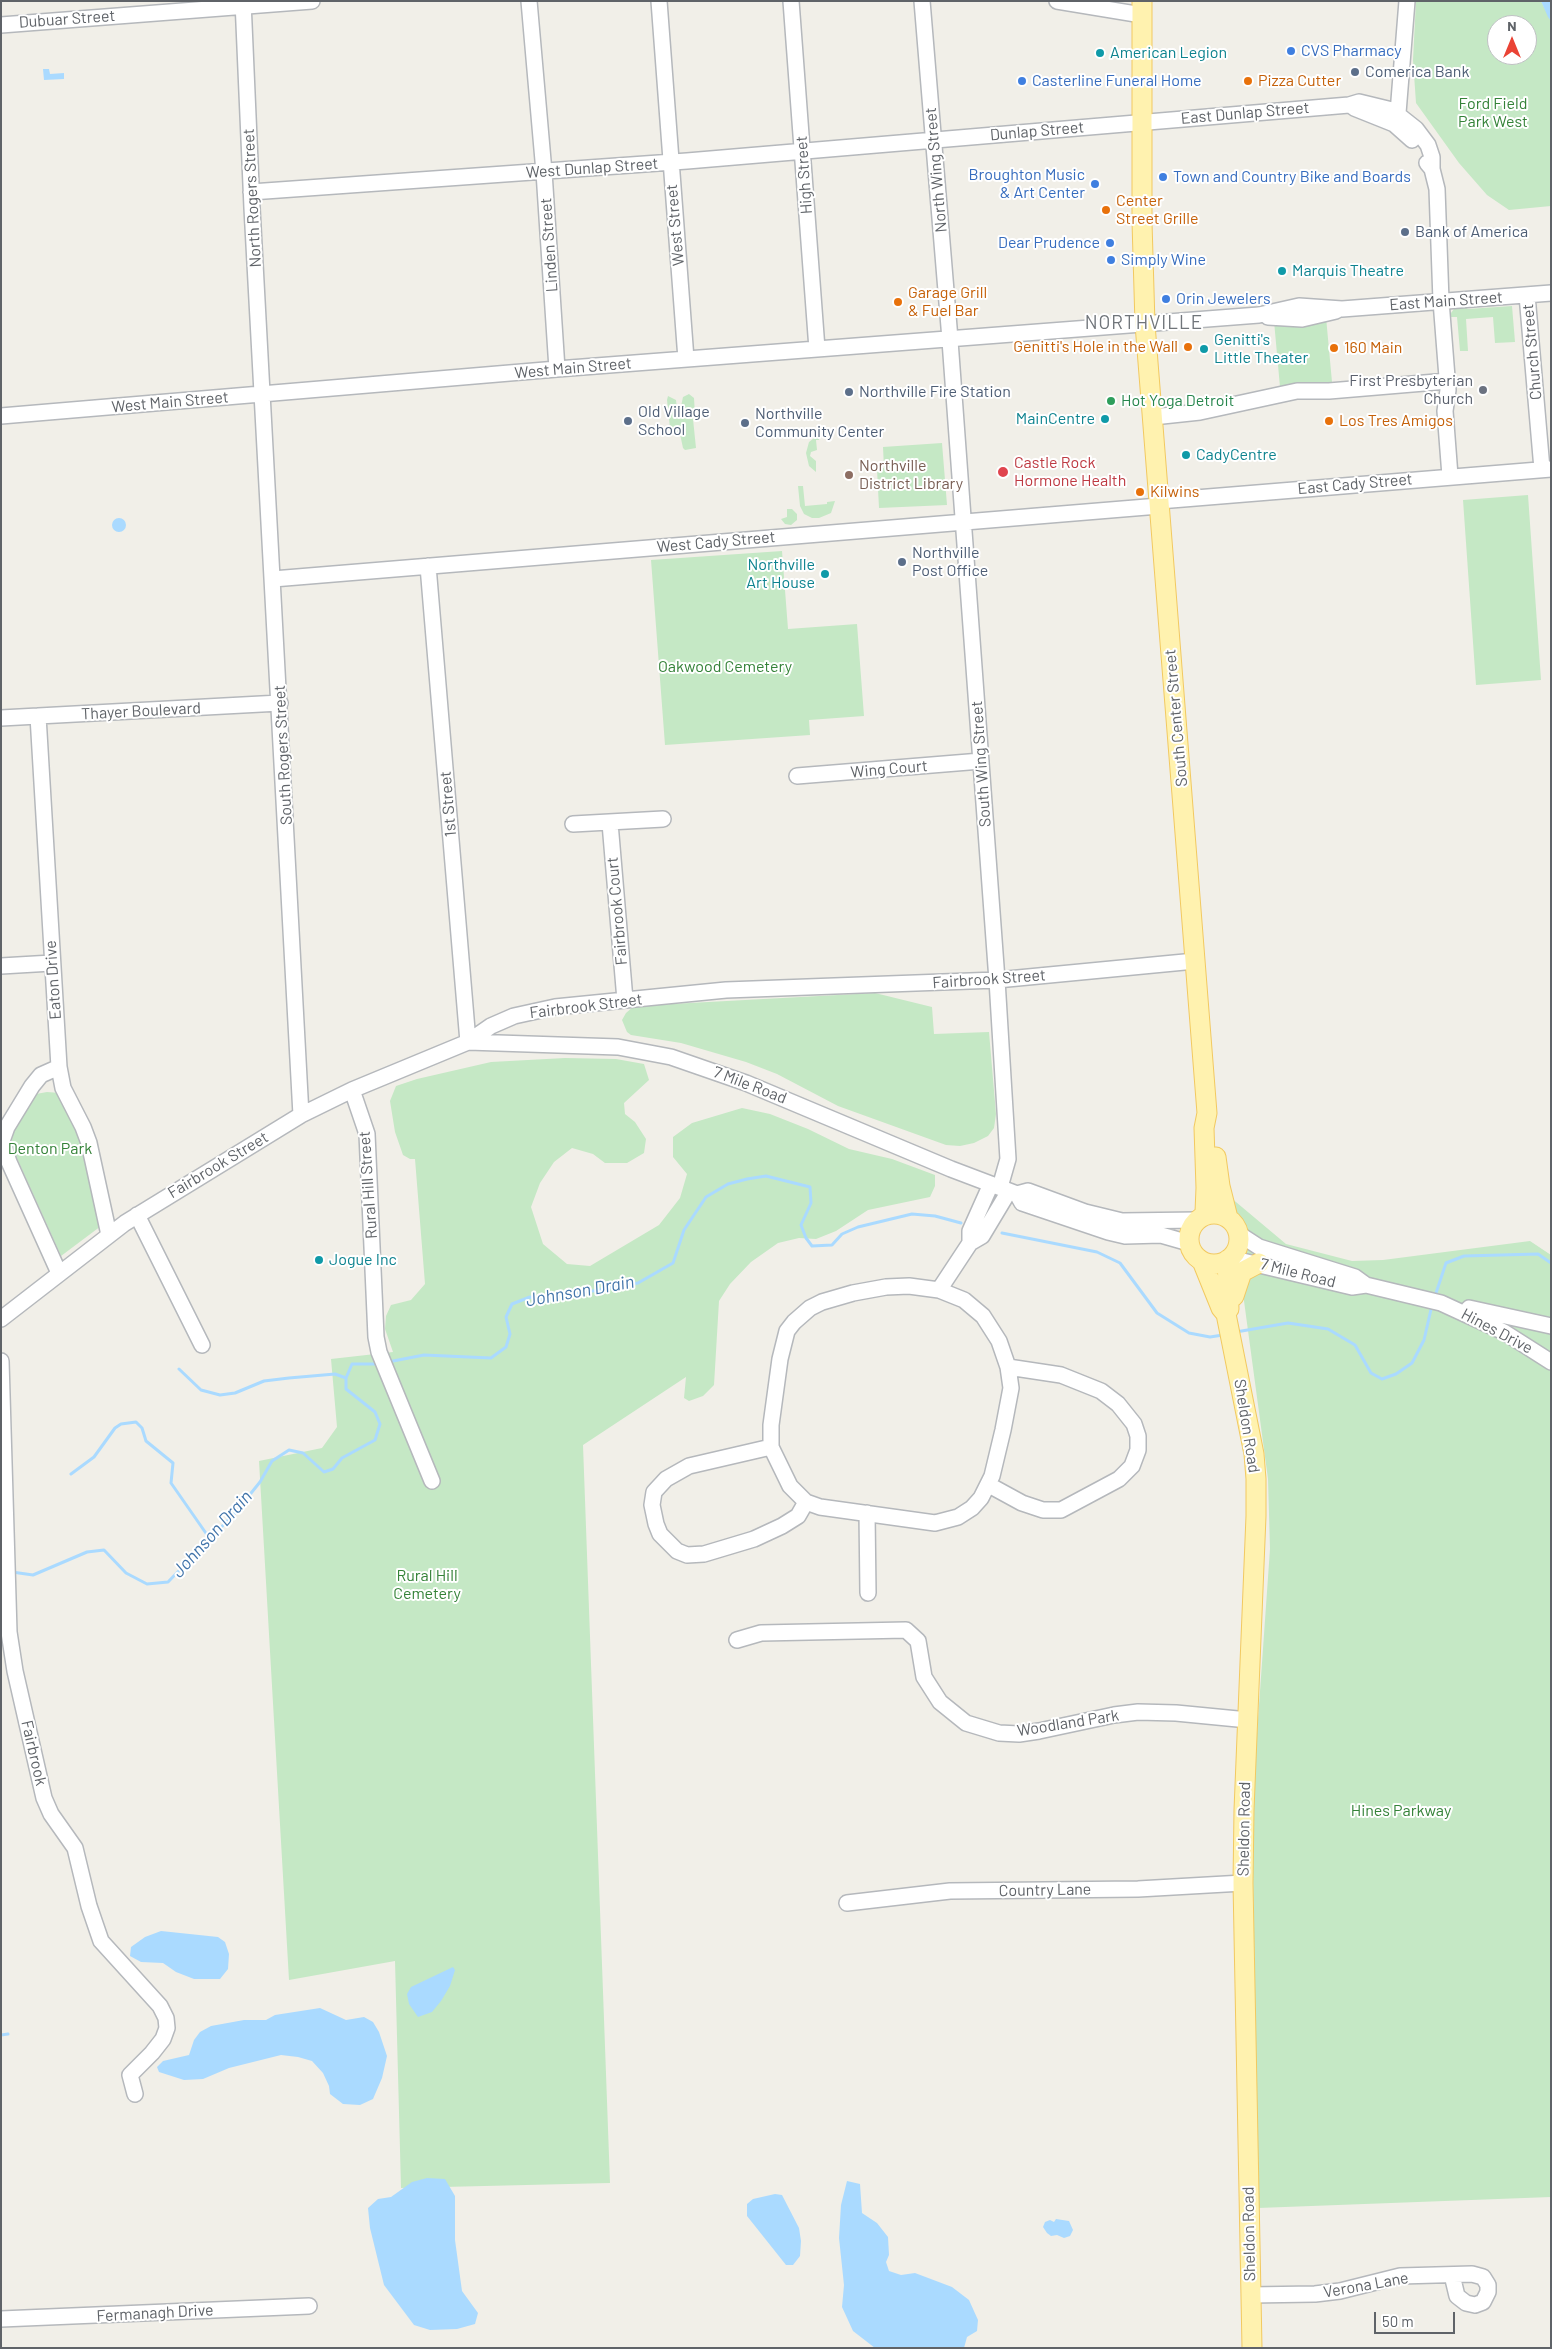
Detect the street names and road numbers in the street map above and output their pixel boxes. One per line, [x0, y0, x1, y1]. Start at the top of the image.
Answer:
street label: Dubuar Street [18, 6, 116, 32]
street label: East Dunlap Street [1180, 98, 1310, 128]
street label: North Wing Street [921, 107, 951, 233]
street label: Dunlap Street [989, 117, 1085, 145]
street label: North Rogers Street [239, 128, 265, 268]
street label: High Street [792, 135, 816, 215]
street label: West Dunlap Street [525, 154, 659, 182]
street label: West Street [662, 183, 688, 267]
street label: Linden Street [536, 197, 562, 293]
street label: East Main Street [1389, 287, 1503, 315]
street label: Church Street [1518, 303, 1546, 401]
street label: West Main Street [514, 353, 632, 383]
street label: West Main Street [111, 387, 229, 417]
street label: East Cady Street [1297, 469, 1413, 499]
street label: West Cady Street [656, 527, 776, 557]
street label: South Center Street [1160, 648, 1192, 788]
street label: South Rogers Street [270, 684, 296, 826]
street label: Thayer Boulevard [81, 698, 201, 724]
street label: South Wing Street [967, 700, 995, 828]
street label: Wing Court [850, 756, 928, 782]
street label: 1st Street [436, 770, 460, 838]
street label: Fairbrook Court [603, 856, 631, 966]
street label: Eaton Drive [41, 940, 65, 1020]
street label: Fairbrook Street [932, 965, 1046, 993]
street label: Fairbrook Street [529, 990, 643, 1022]
street label: 7 Mile Road [711, 1062, 789, 1108]
street label: Fairbrook Street [164, 1128, 272, 1202]
street label: Rural Hill Street [355, 1130, 381, 1240]
street label: 7 Mile Road [1258, 1254, 1338, 1292]
street label: Hines Drive [1458, 1304, 1536, 1358]
street label: Sheldon Road [1230, 1378, 1264, 1474]
street label: Woodland Park [1016, 1705, 1120, 1741]
street label: Fairbrook [17, 1718, 51, 1788]
street label: Sheldon Road [1234, 1781, 1254, 1877]
street label: Country Lane [999, 1880, 1091, 1900]
street label: Sheldon Road [1239, 2186, 1259, 2282]
street label: Verona Lane [1322, 2268, 1410, 2302]
street label: Fermanagh Drive [96, 2300, 214, 2326]

